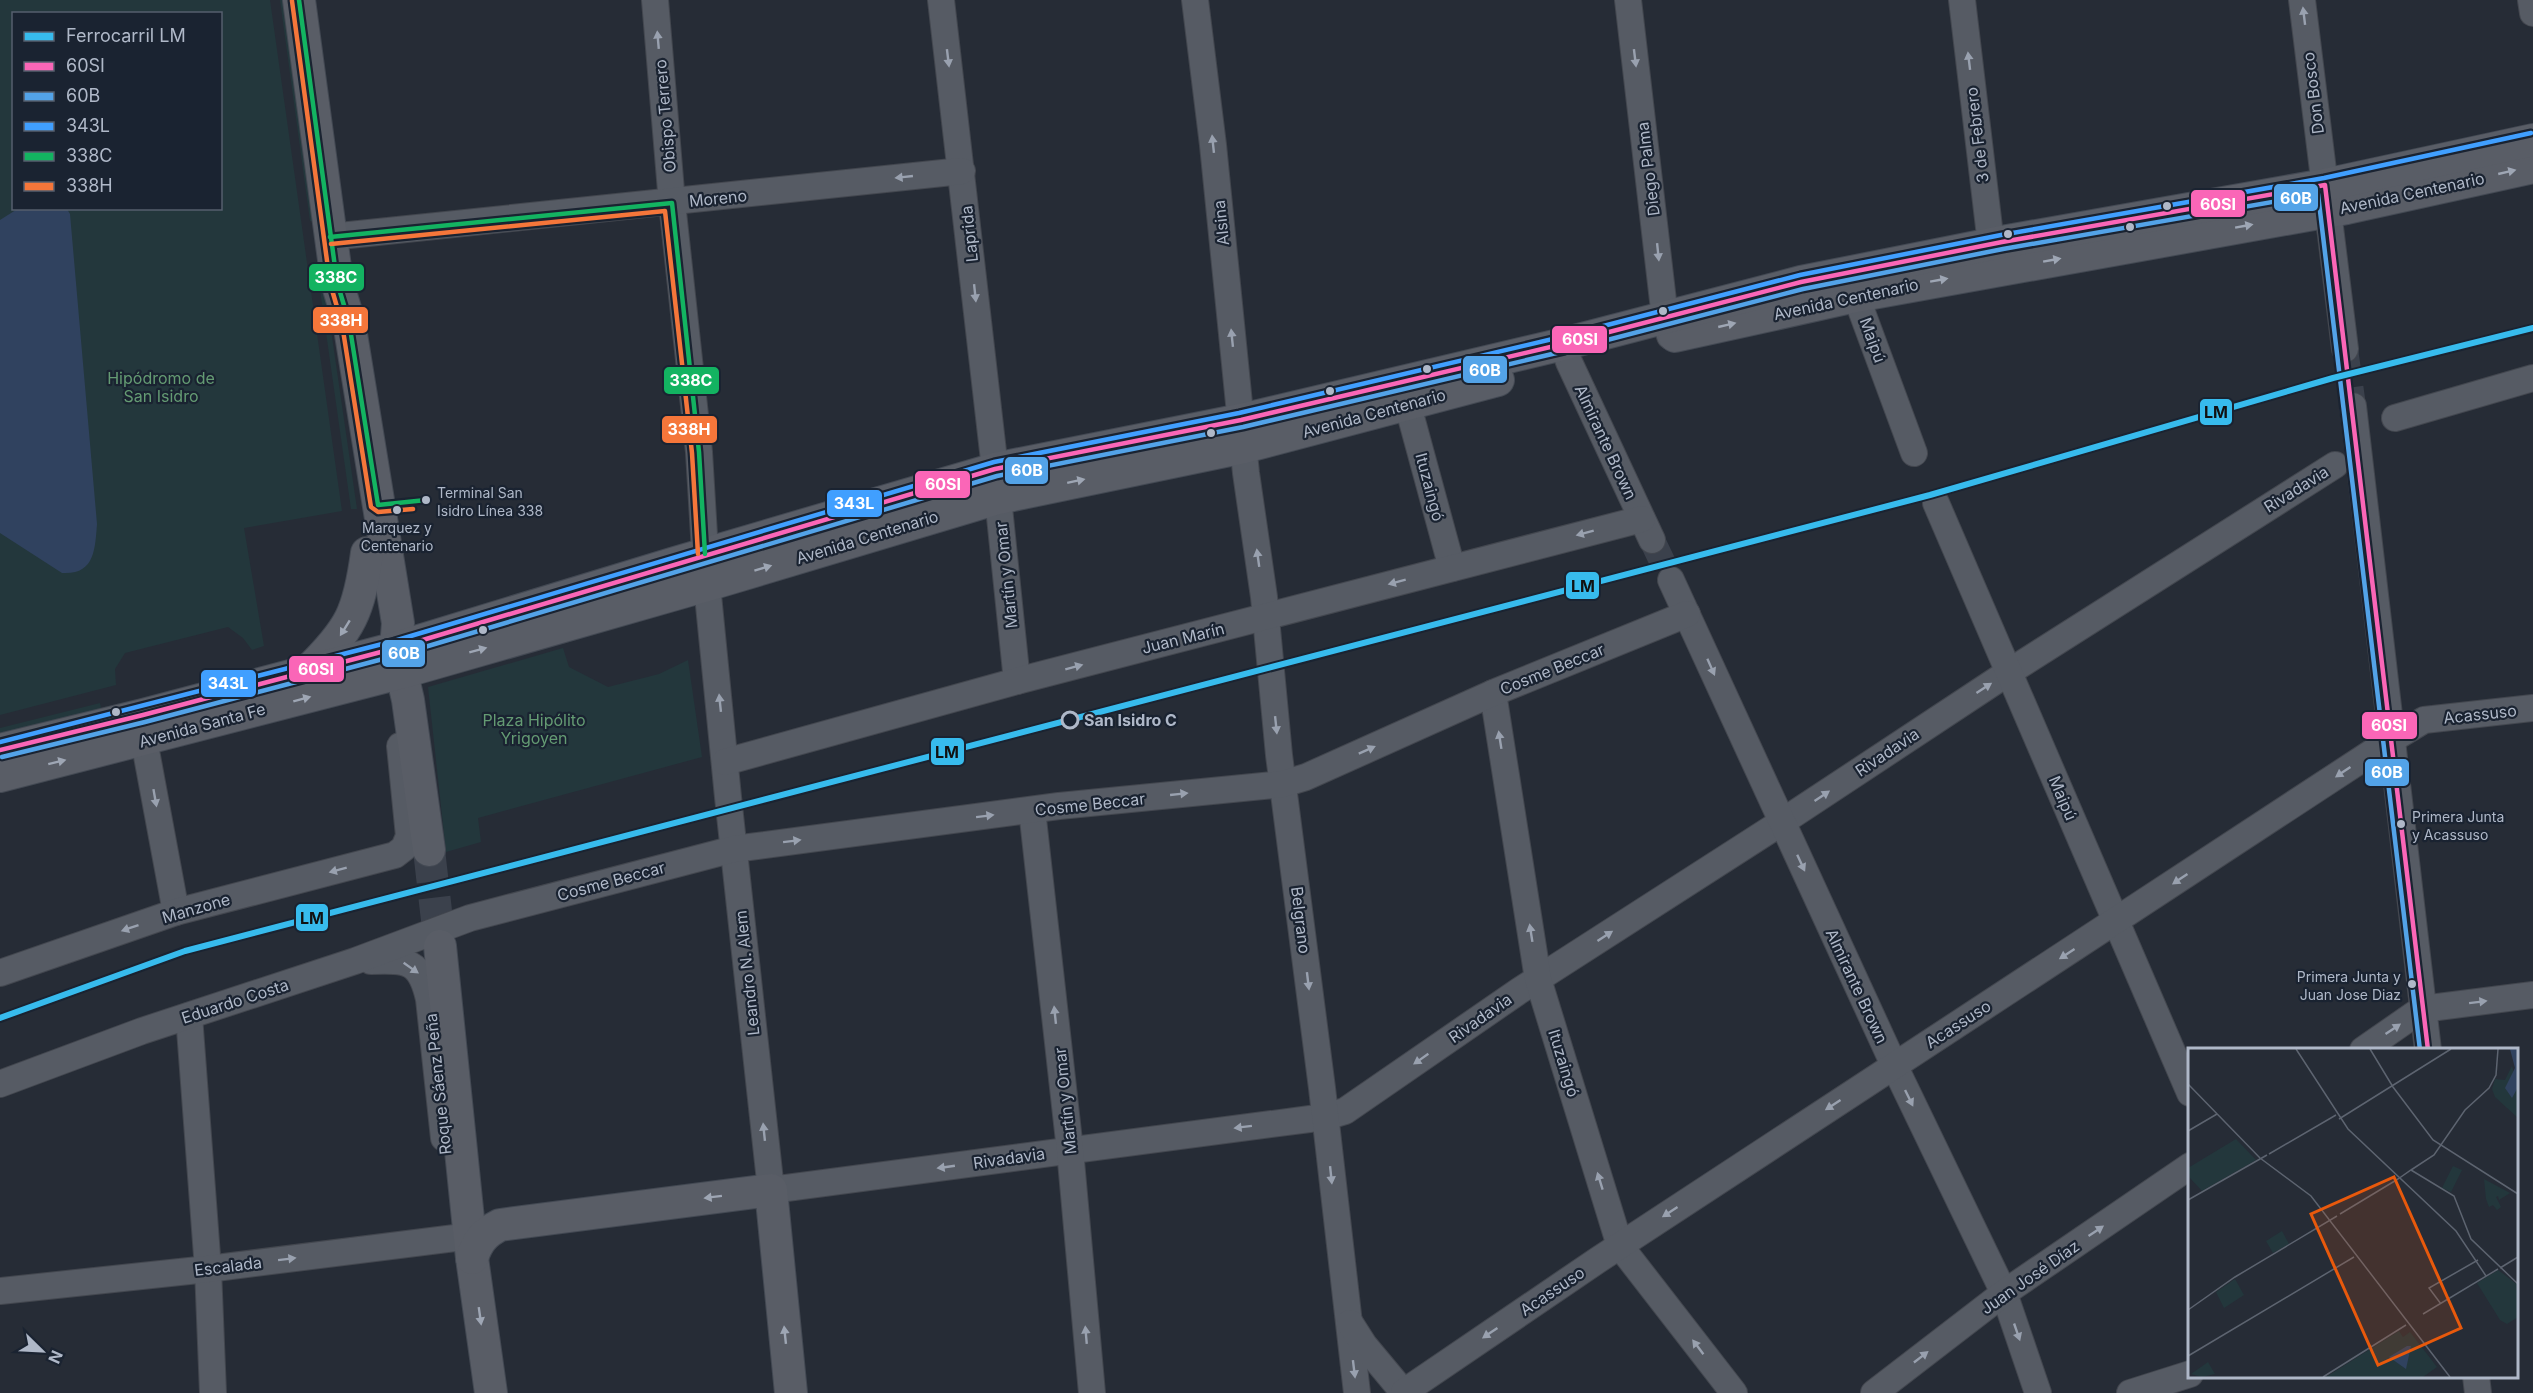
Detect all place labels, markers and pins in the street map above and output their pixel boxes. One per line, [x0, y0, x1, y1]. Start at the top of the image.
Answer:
unlabelled marker [2161, 200, 2173, 212]
unlabelled marker [2124, 221, 2136, 233]
unlabelled marker [2002, 228, 2014, 240]
unlabelled marker [1657, 305, 1669, 317]
unlabelled marker [1421, 363, 1433, 375]
unlabelled marker [1324, 385, 1336, 397]
unlabelled marker [1205, 427, 1217, 439]
place label: Terminal San Isidro Línea 338 [437, 484, 543, 519]
marker: Terminal San Isidro Línea 338 [420, 494, 432, 506]
marker: Marquez y Centenario [391, 504, 403, 516]
place label: Marquez y Centenario [361, 519, 433, 554]
unlabelled marker [477, 624, 489, 636]
unlabelled marker [110, 706, 122, 718]
place label: San Isidro C [1084, 710, 1177, 730]
marker: San Isidro C [1061, 711, 1079, 729]
place label: Primera Junta y Acassuso [2412, 808, 2504, 843]
marker: Primera Junta y Acassuso [2395, 818, 2407, 830]
place label: Primera Junta y Juan Jose Diaz [2297, 968, 2401, 1003]
marker: Primera Junta y Juan Jose Diaz [2406, 978, 2418, 990]

